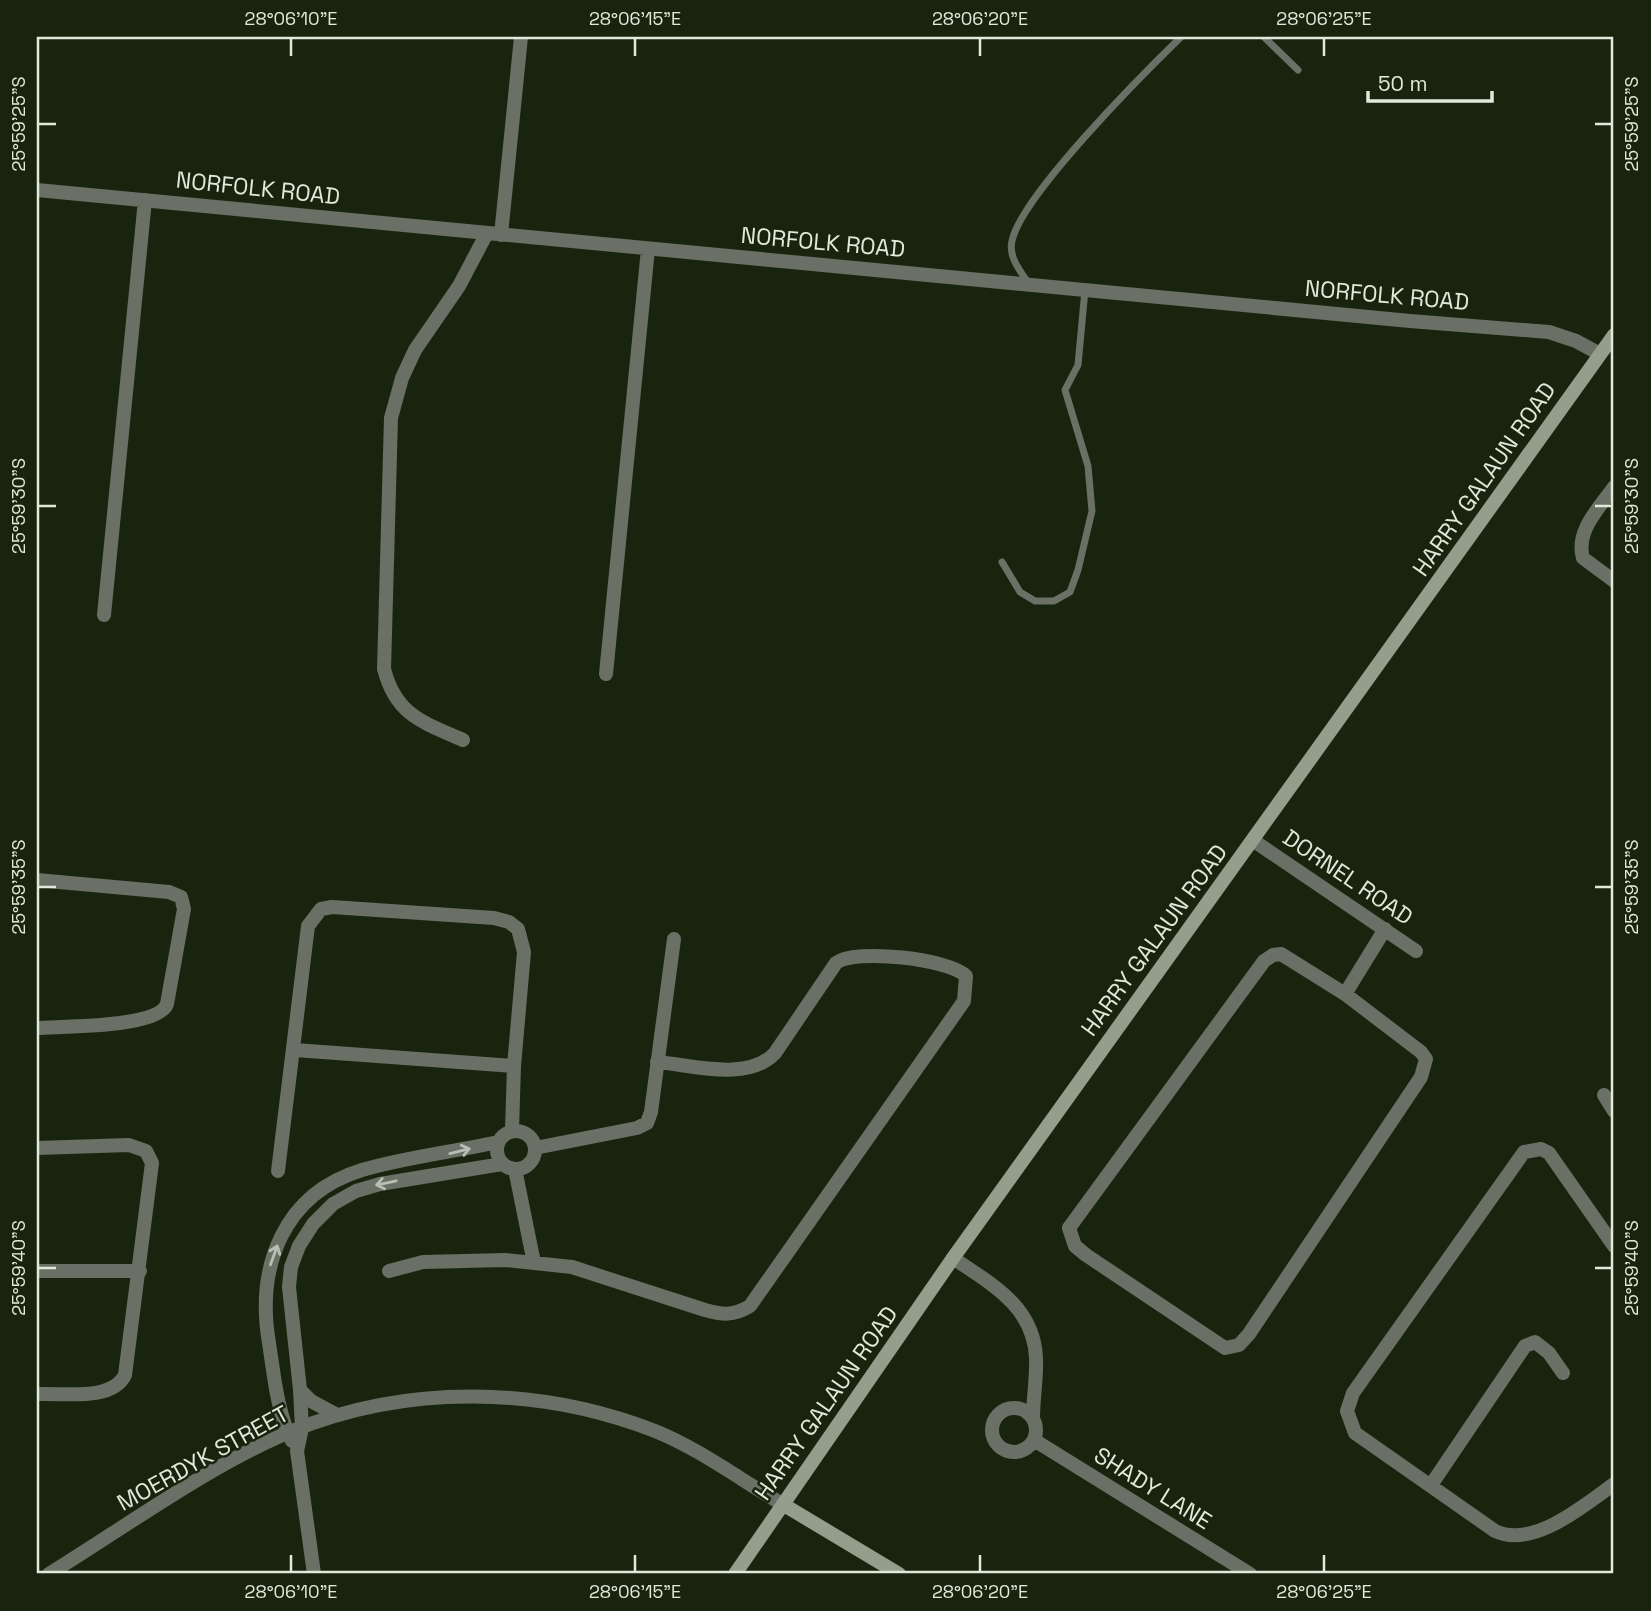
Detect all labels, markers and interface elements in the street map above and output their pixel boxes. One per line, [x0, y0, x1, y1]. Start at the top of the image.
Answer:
text: 28°06'10"E [245, 7, 337, 30]
text: 28°06'15"E [589, 7, 681, 30]
text: 28°06'20"E [932, 7, 1028, 30]
text: 28°06'25"E [1276, 7, 1372, 30]
scale bar [1368, 60, 1492, 104]
text: 50 m [1378, 70, 1428, 97]
text: 25°59'25"S [7, 76, 30, 172]
text: 25°59'25"S [1620, 76, 1643, 172]
street label: NORFOLK ROAD [175, 164, 341, 212]
street label: NORFOLK ROAD [740, 220, 906, 264]
street label: NORFOLK ROAD [1304, 273, 1470, 317]
street label: HARRY GALAUN ROAD [1406, 376, 1562, 582]
text: 25°59'30"S [7, 458, 30, 554]
text: 25°59'30"S [1620, 458, 1643, 554]
street label: DORNEL ROAD [1277, 822, 1419, 932]
street label: HARRY GALAUN ROAD [1074, 838, 1234, 1042]
text: 25°59'35"S [7, 839, 30, 935]
text: 25°59'35"S [1620, 839, 1643, 935]
one-way arrow [448, 1144, 471, 1157]
one-way arrow [375, 1176, 398, 1190]
text: 25°59'40"S [7, 1220, 30, 1316]
text: 25°59'40"S [1620, 1220, 1643, 1316]
one-way arrow [268, 1244, 281, 1266]
street label: HARRY GALAUN ROAD [748, 1300, 904, 1506]
street label: MOERDYK STREET [112, 1398, 294, 1518]
street label: SHADY LANE [1089, 1440, 1217, 1536]
text: 28°06'10"E [245, 1580, 337, 1603]
text: 28°06'15"E [589, 1580, 681, 1603]
text: 28°06'20"E [932, 1580, 1028, 1603]
text: 28°06'25"E [1276, 1580, 1372, 1603]

